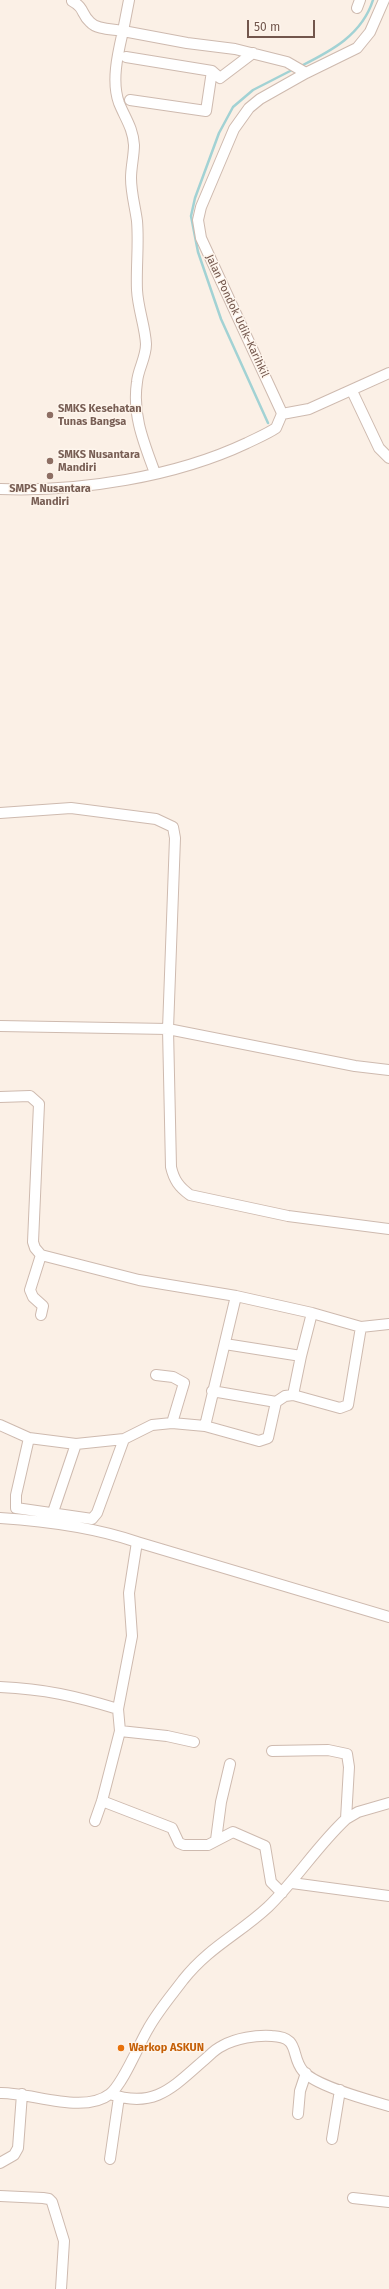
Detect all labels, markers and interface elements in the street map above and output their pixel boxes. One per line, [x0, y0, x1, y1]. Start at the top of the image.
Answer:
scale bar [249, 12, 317, 38]
text: 50 m [254, 20, 280, 34]
street label: Jalan Pondok Udik–Karihkil [203, 252, 271, 380]
place label: SMKS Kesehatan Tunas Bangsa [58, 402, 142, 428]
marker: SMKS Kesehatan Tunas Bangsa [45, 410, 55, 420]
place label: SMKS Nusantara Mandiri [58, 448, 140, 474]
marker: SMKS Nusantara Mandiri [45, 456, 55, 466]
marker: SMPS Nusantara Mandiri [45, 471, 55, 481]
place label: SMPS Nusantara Mandiri [9, 482, 91, 508]
place label: Warkop ASKUN [129, 2041, 204, 2055]
marker: Warkop ASKUN [116, 2043, 126, 2053]

